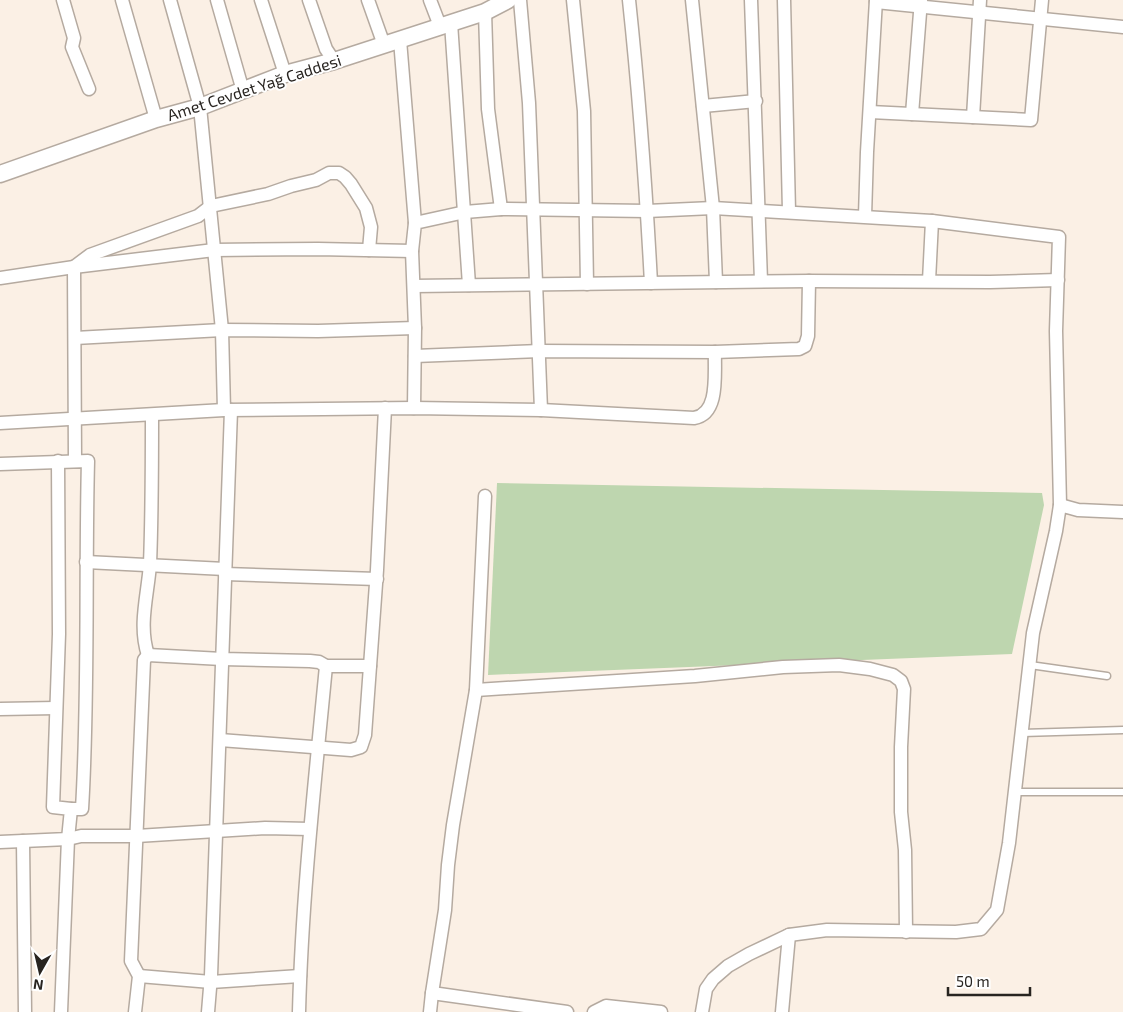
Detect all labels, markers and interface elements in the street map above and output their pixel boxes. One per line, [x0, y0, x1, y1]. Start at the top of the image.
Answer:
street label: Amet Cevdet Yağ Caddesi [165, 50, 343, 124]
north arrow [15, 947, 65, 997]
scale bar [948, 964, 1030, 996]
text: 50 m [956, 972, 990, 990]
text: N [32, 976, 44, 994]

